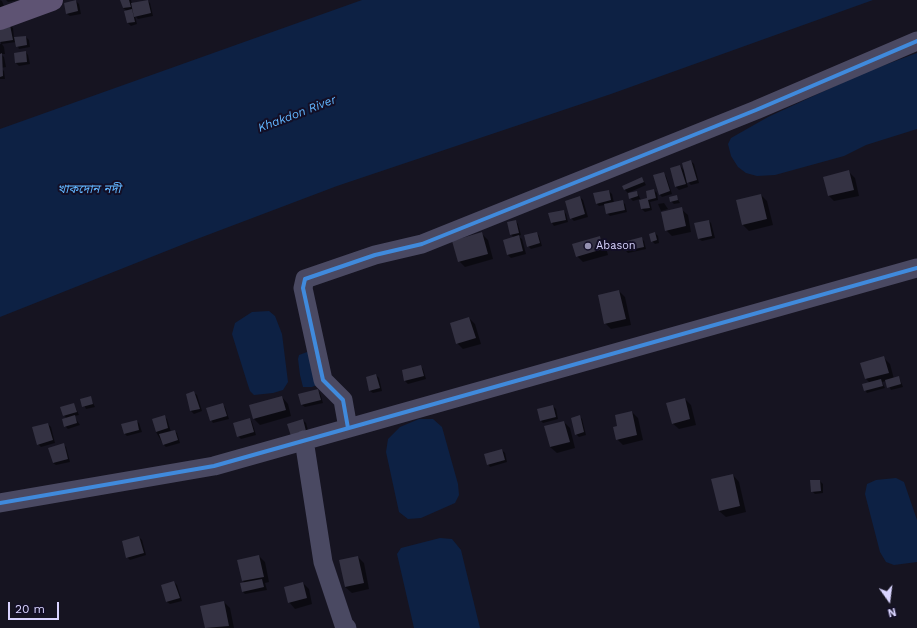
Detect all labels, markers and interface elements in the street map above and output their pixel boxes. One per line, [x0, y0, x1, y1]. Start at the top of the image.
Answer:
water label: Khakdon River [256, 92, 338, 136]
water label: খাকদোন নদী [57, 182, 121, 196]
place label: Abason [596, 239, 636, 253]
marker: Abason [583, 241, 593, 251]
north arrow [869, 580, 909, 620]
scale bar [10, 594, 61, 620]
text: 20 m [15, 602, 45, 616]
text: N [886, 605, 898, 619]

